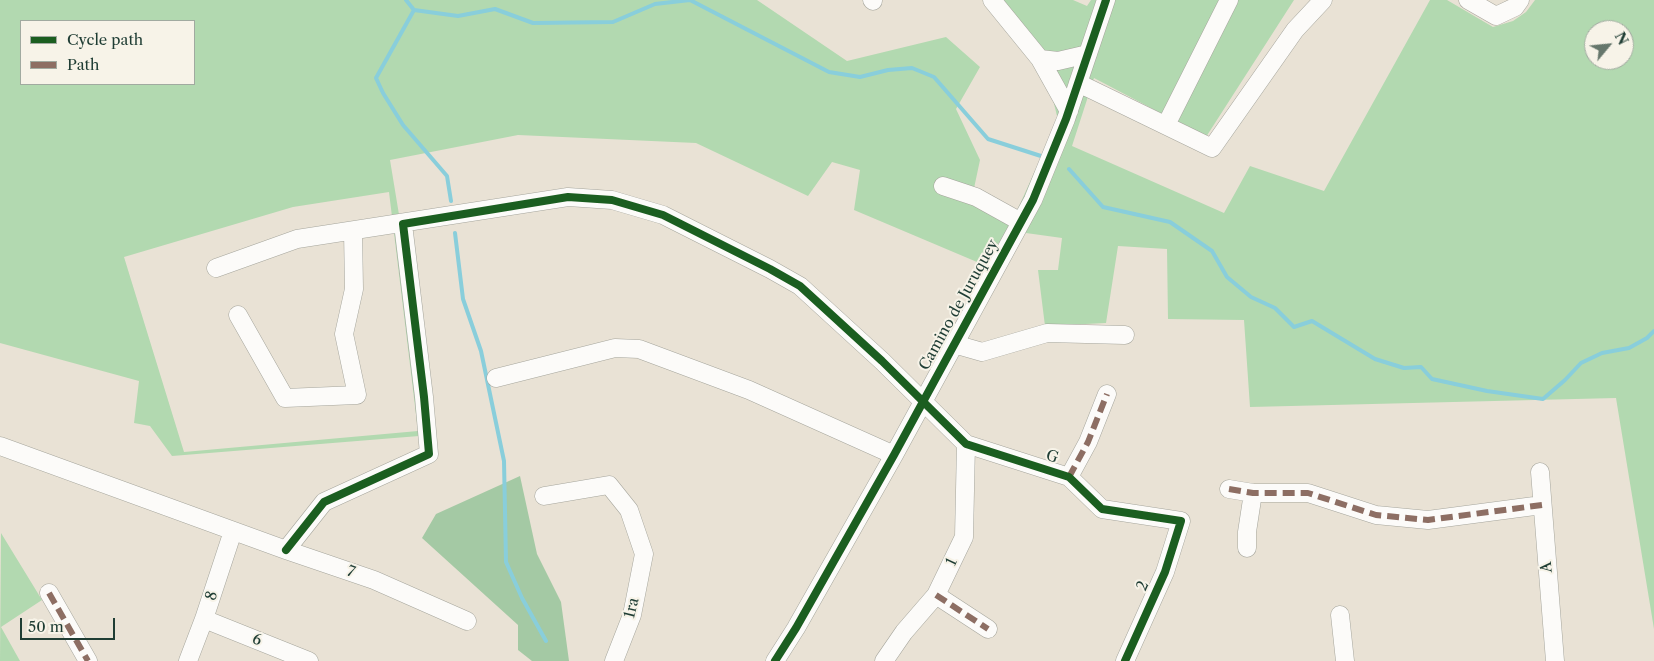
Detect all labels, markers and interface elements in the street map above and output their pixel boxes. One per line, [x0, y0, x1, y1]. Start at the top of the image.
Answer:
legend [20, 20, 195, 85]
north arrow [1584, 20, 1634, 70]
text: N [1611, 29, 1632, 48]
text: Cycle path [67, 30, 143, 49]
text: Path [67, 55, 99, 74]
street label: Camino de Juruquey [916, 236, 1002, 374]
street label: G [1043, 447, 1061, 467]
street label: 1 [943, 555, 961, 569]
street label: A [1538, 561, 1556, 573]
street label: 7 [345, 562, 357, 582]
street label: 2 [1133, 578, 1153, 594]
street label: 8 [202, 589, 222, 603]
street label: 1ra [621, 596, 643, 620]
scale bar [22, 608, 118, 640]
text: 50 m [28, 617, 64, 636]
street label: 6 [250, 630, 264, 650]

